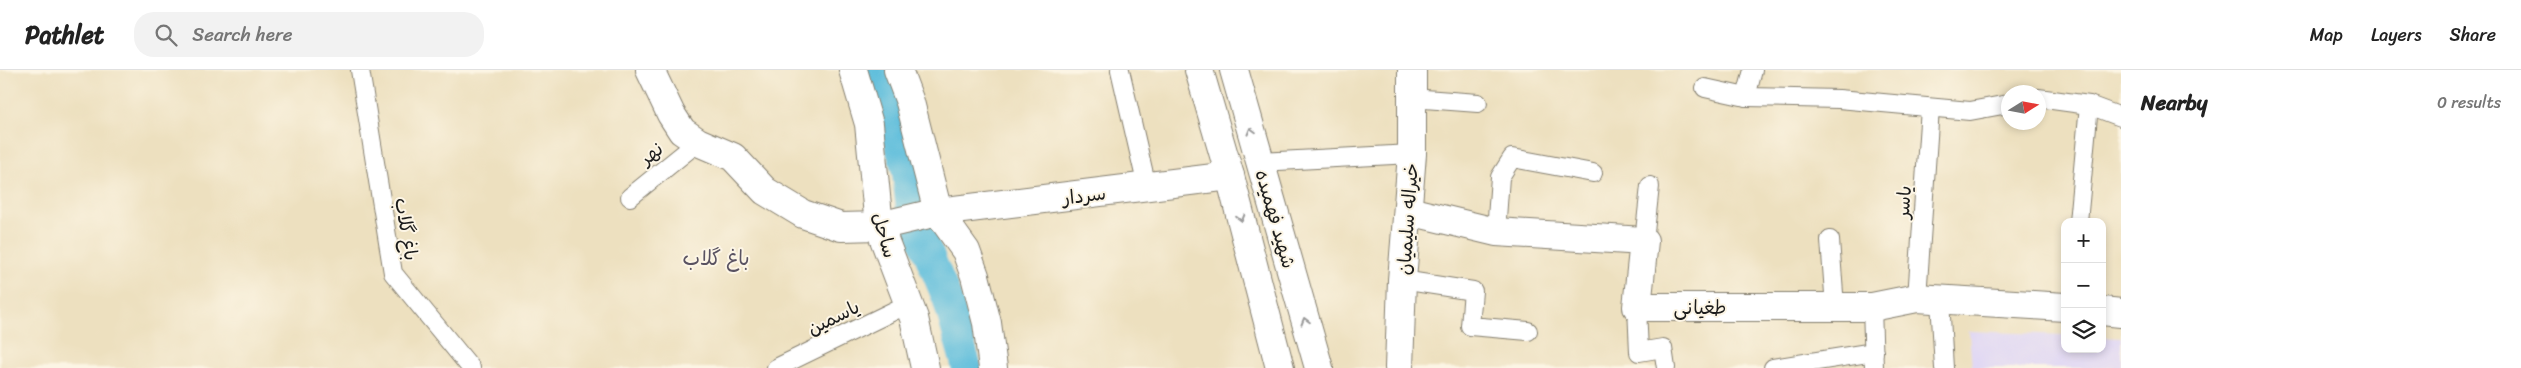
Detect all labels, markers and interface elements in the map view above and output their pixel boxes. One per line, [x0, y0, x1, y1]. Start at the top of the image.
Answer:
search box [134, 12, 484, 57]
text: Pathlet [25, 14, 104, 56]
text: Search here [192, 18, 292, 51]
text: Map [2310, 19, 2343, 51]
text: Layers [2371, 19, 2422, 51]
text: Share [2450, 19, 2496, 51]
icon: search [152, 21, 180, 49]
text: Nearby [2141, 84, 2207, 122]
north arrow [2001, 85, 2046, 130]
text: 0 results [2437, 88, 2501, 117]
one-way arrow [1246, 128, 1256, 136]
street label: نهر [630, 133, 671, 175]
street label: خیراله سلیمیان [1387, 162, 1428, 276]
street label: شهید فهمیده [1246, 166, 1305, 273]
street label: سردار [1058, 176, 1108, 215]
street label: یاسر [1886, 184, 1921, 222]
street label: باغ گلاب [385, 195, 428, 263]
street label: ساحل [862, 208, 907, 262]
one-way arrow [1235, 213, 1246, 222]
map controls [2061, 218, 2106, 353]
button: + [2061, 218, 2106, 263]
district label: باغ گلاب [683, 241, 749, 276]
button: − [2061, 263, 2106, 308]
street label: یاسمین [801, 290, 865, 344]
street label: طغیانی [1674, 291, 1726, 324]
button: layers [2061, 308, 2106, 353]
one-way arrow [1301, 318, 1311, 326]

